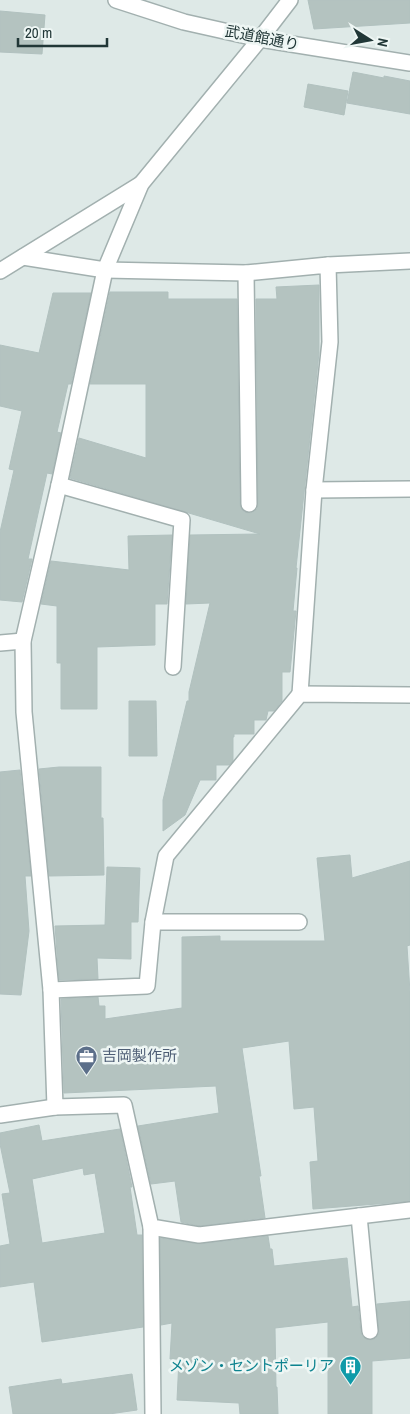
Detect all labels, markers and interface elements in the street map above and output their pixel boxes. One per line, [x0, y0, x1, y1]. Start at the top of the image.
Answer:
scale bar [18, 15, 106, 47]
north arrow [345, 15, 395, 65]
street label: 武道館通り [223, 20, 301, 55]
text: 20 m [25, 22, 52, 43]
text: N [373, 37, 392, 48]
office icon: 吉岡製作所 [74, 1044, 98, 1075]
place label: 吉岡製作所 [102, 1045, 177, 1066]
building icon: メゾン・セントポーリア [338, 1354, 362, 1385]
place label: メゾン・セントポーリア [169, 1355, 334, 1376]

